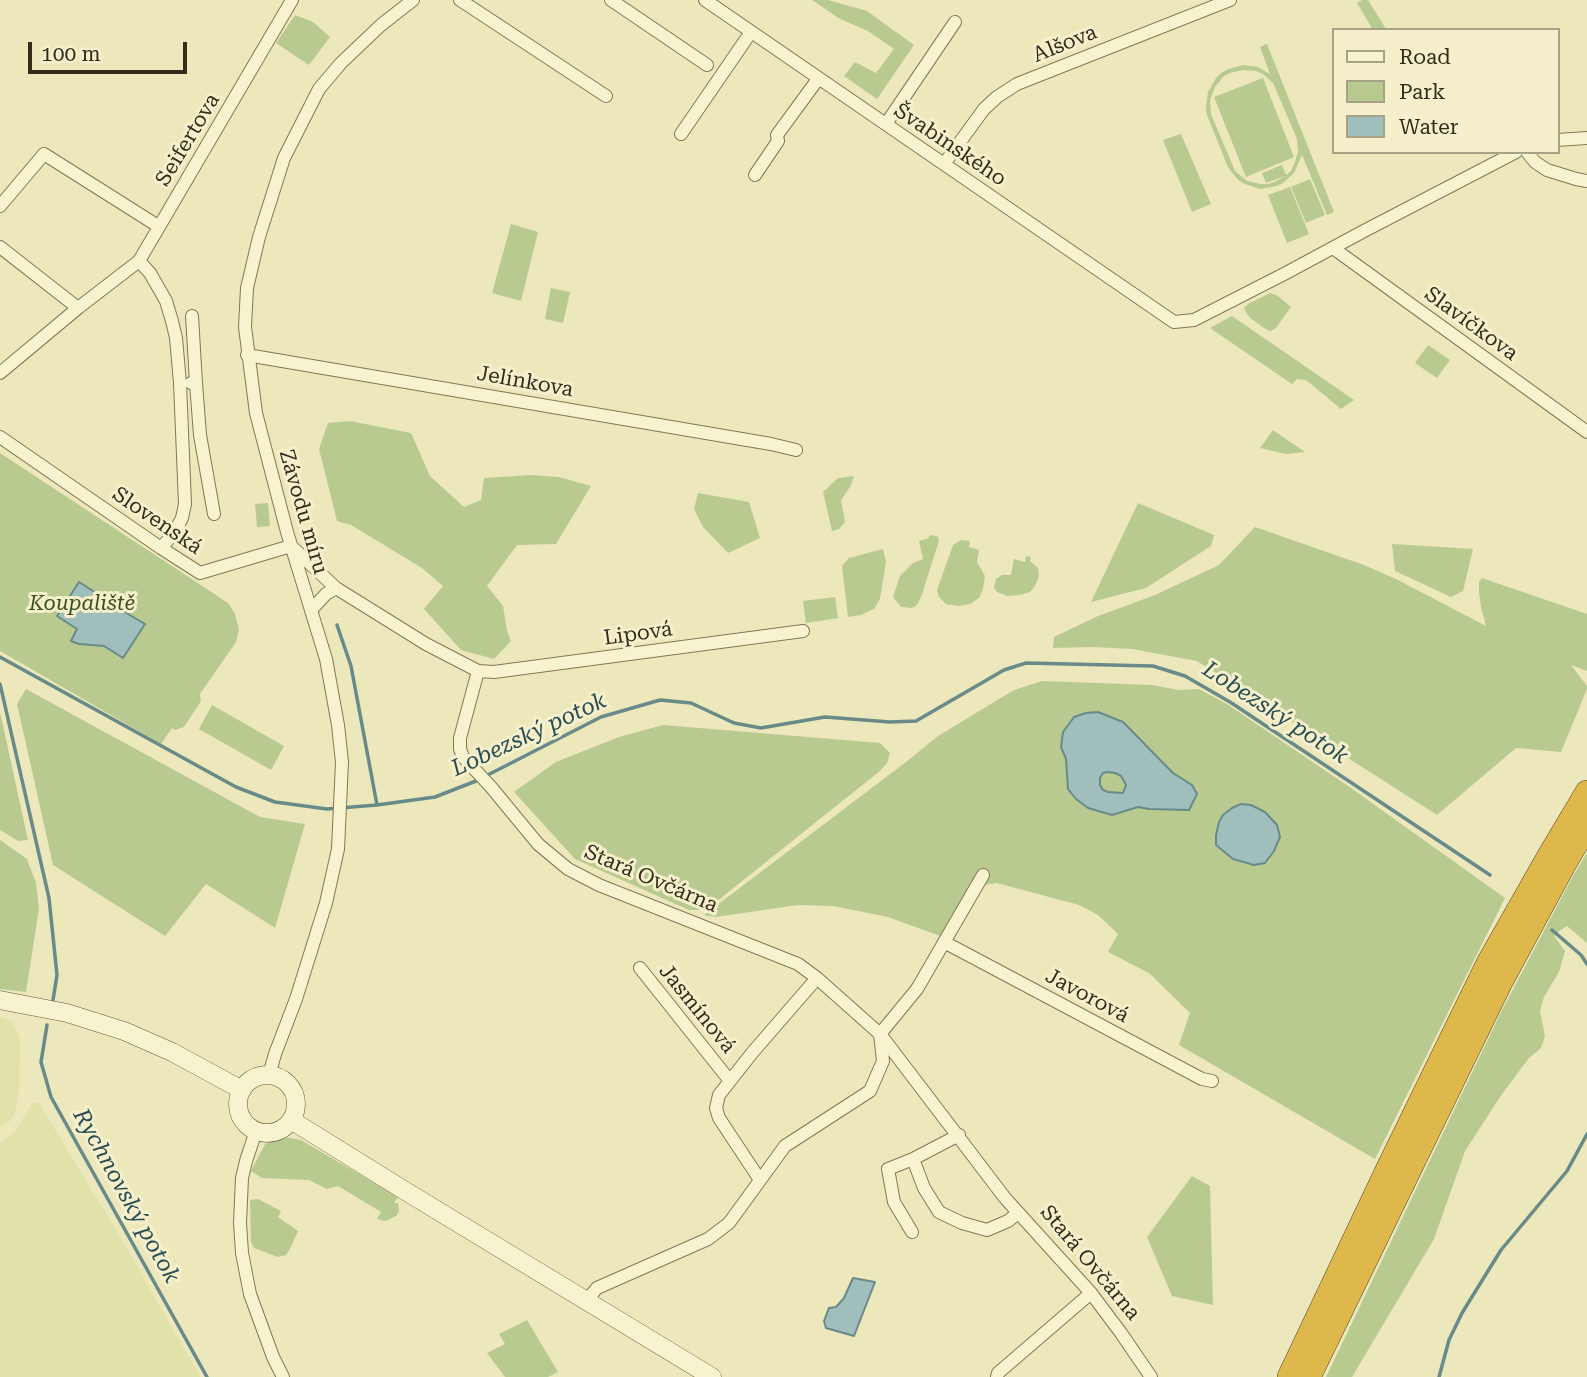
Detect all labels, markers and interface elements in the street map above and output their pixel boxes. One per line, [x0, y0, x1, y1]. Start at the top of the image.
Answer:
street label: Alšova [1029, 20, 1101, 68]
scale bar [32, 28, 191, 72]
legend [1332, 28, 1559, 154]
text: 100 m [41, 42, 101, 66]
text: Road [1399, 45, 1451, 69]
text: Park [1399, 80, 1445, 104]
street label: Seifertova [151, 89, 225, 191]
street label: Švabinského [889, 98, 1011, 192]
text: Water [1399, 115, 1458, 139]
street label: Slavíčkova [1419, 282, 1523, 366]
street label: Jelínkova [475, 361, 575, 403]
street label: Závodu míru [273, 447, 333, 577]
street label: Slovenská [107, 482, 207, 560]
park label: Koupaliště [29, 591, 135, 617]
street label: Lipová [602, 617, 674, 651]
water label: Lobezský potok [1197, 656, 1353, 770]
water label: Lobezský potok [447, 687, 611, 783]
street label: Stará Ovčárna [581, 840, 721, 918]
street label: Jasmínová [653, 959, 741, 1059]
street label: Javorová [1041, 964, 1133, 1028]
water label: Rychnovský potok [67, 1104, 185, 1288]
street label: Stará Ovčárna [1035, 1200, 1145, 1326]

